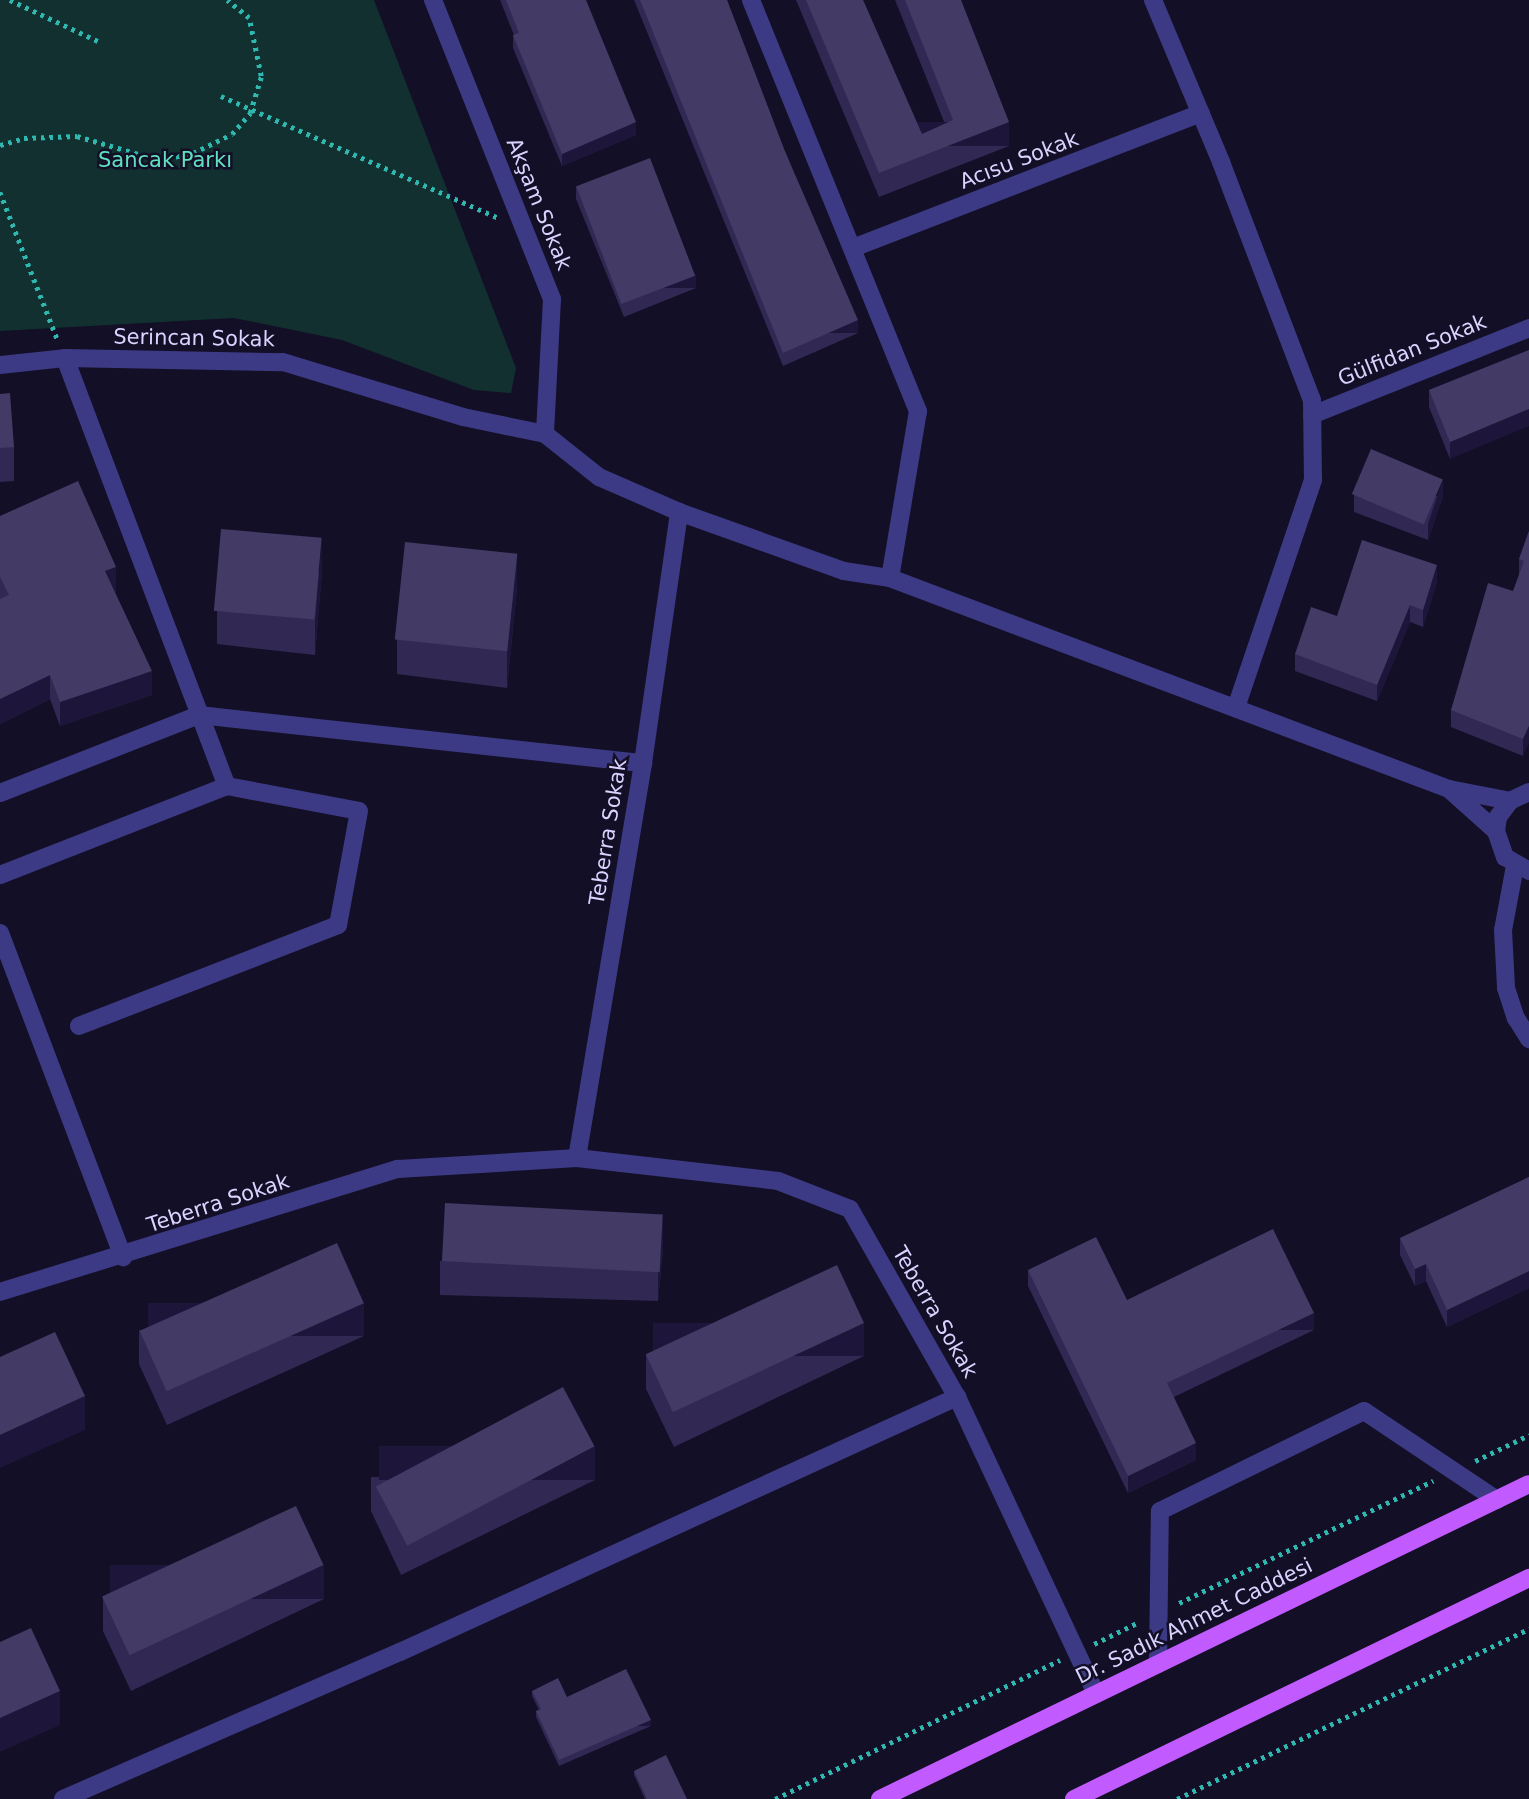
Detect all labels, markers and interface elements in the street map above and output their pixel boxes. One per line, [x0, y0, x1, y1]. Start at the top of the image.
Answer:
street label: Acısu Sokak [956, 126, 1082, 194]
street label: Akşam Sokak [501, 134, 577, 274]
park label: Sancak Parkı [98, 147, 232, 173]
street label: Gülfidan Sokak [1334, 309, 1490, 391]
street label: Serincan Sokak [113, 324, 275, 352]
street label: Teberra Sokak [584, 757, 632, 907]
street label: Teberra Sokak [144, 1168, 292, 1238]
street label: Teberra Sokak [887, 1242, 983, 1382]
street label: Dr. Sadık Ahmet Caddesi [1072, 1553, 1316, 1689]

